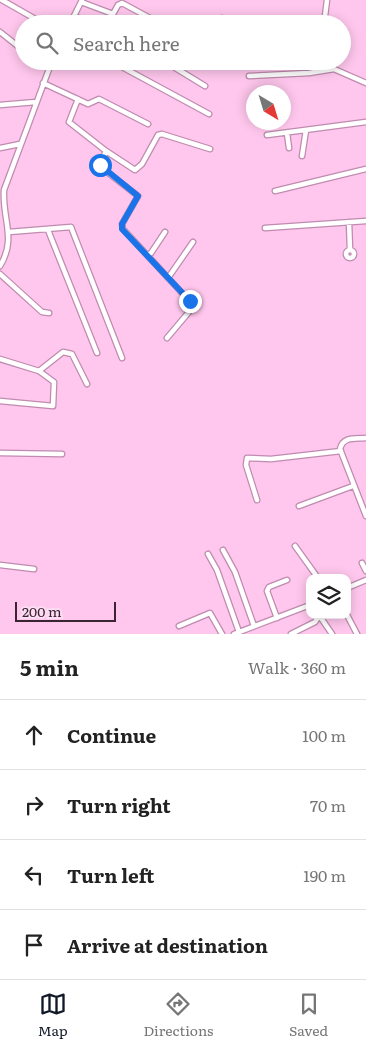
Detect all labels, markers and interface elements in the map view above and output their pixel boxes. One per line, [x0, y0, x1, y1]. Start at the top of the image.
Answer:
search box [15, 15, 351, 70]
icon: search [33, 29, 61, 57]
text: Search here [73, 29, 180, 57]
north arrow [246, 85, 291, 130]
route start [89, 154, 112, 177]
route end [179, 290, 202, 313]
map controls [306, 574, 351, 619]
button: layers [306, 574, 351, 619]
scale bar [15, 599, 116, 622]
text: 200 m [22, 601, 62, 621]
text: 5 min [20, 651, 79, 682]
text: Walk · 360 m [248, 655, 346, 679]
icon: ahead [20, 721, 48, 749]
text: Continue [67, 721, 156, 749]
text: 100 m [302, 723, 346, 747]
icon: right [20, 791, 48, 819]
text: Turn right [67, 791, 171, 819]
text: 70 m [310, 793, 346, 817]
icon: left [20, 861, 48, 889]
text: Turn left [67, 861, 154, 889]
text: 190 m [303, 863, 346, 887]
icon: arrive [20, 931, 48, 959]
text: Arrive at destination [67, 931, 268, 959]
tab: Map [38, 990, 68, 1040]
tab: Directions [143, 990, 213, 1040]
tab: Saved [289, 990, 328, 1040]

